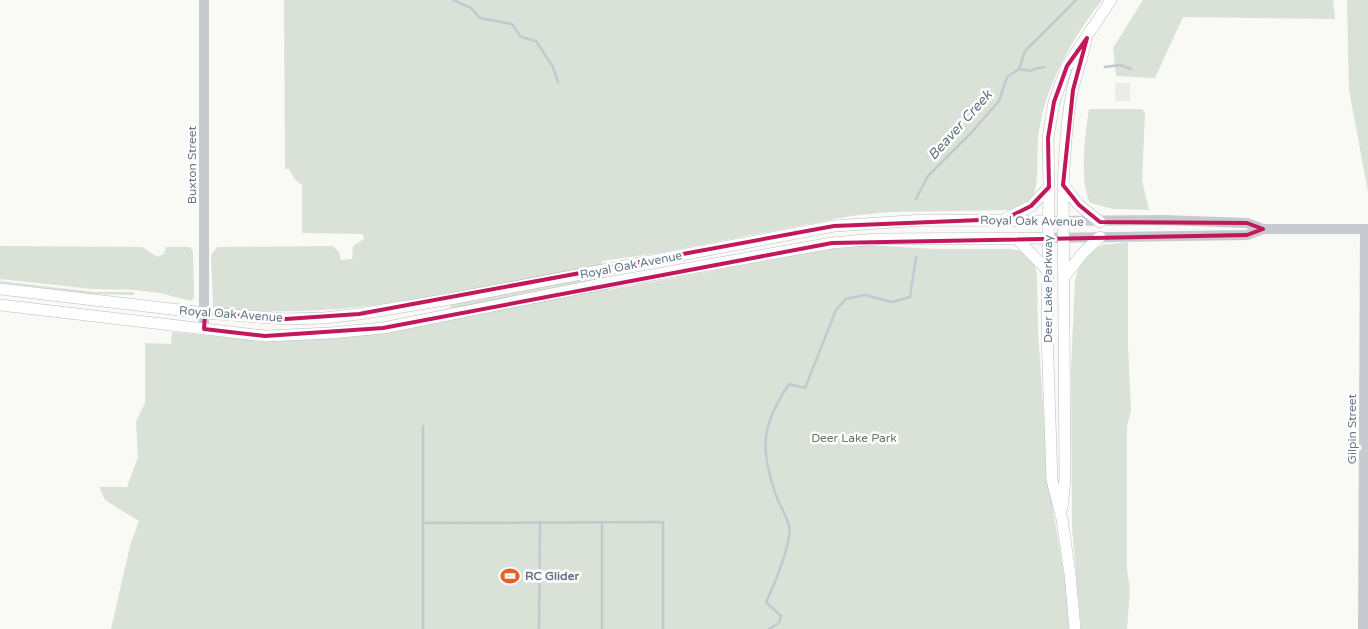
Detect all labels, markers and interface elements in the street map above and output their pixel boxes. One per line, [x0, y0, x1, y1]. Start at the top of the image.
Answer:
water label: Beaver Creek [924, 86, 997, 163]
street label: Buxton Street [185, 125, 199, 204]
street label: Royal Oak Avenue [980, 213, 1084, 229]
street label: Deer Lake Parkway [1041, 234, 1055, 343]
street label: Royal Oak Avenue [579, 248, 684, 282]
street label: Royal Oak Avenue [179, 303, 284, 325]
street label: Gilpin Street [1345, 393, 1359, 464]
park label: Deer Lake Park [811, 431, 897, 445]
sports icon: RC Glider [499, 565, 521, 587]
place label: RC Glider [525, 569, 579, 583]

